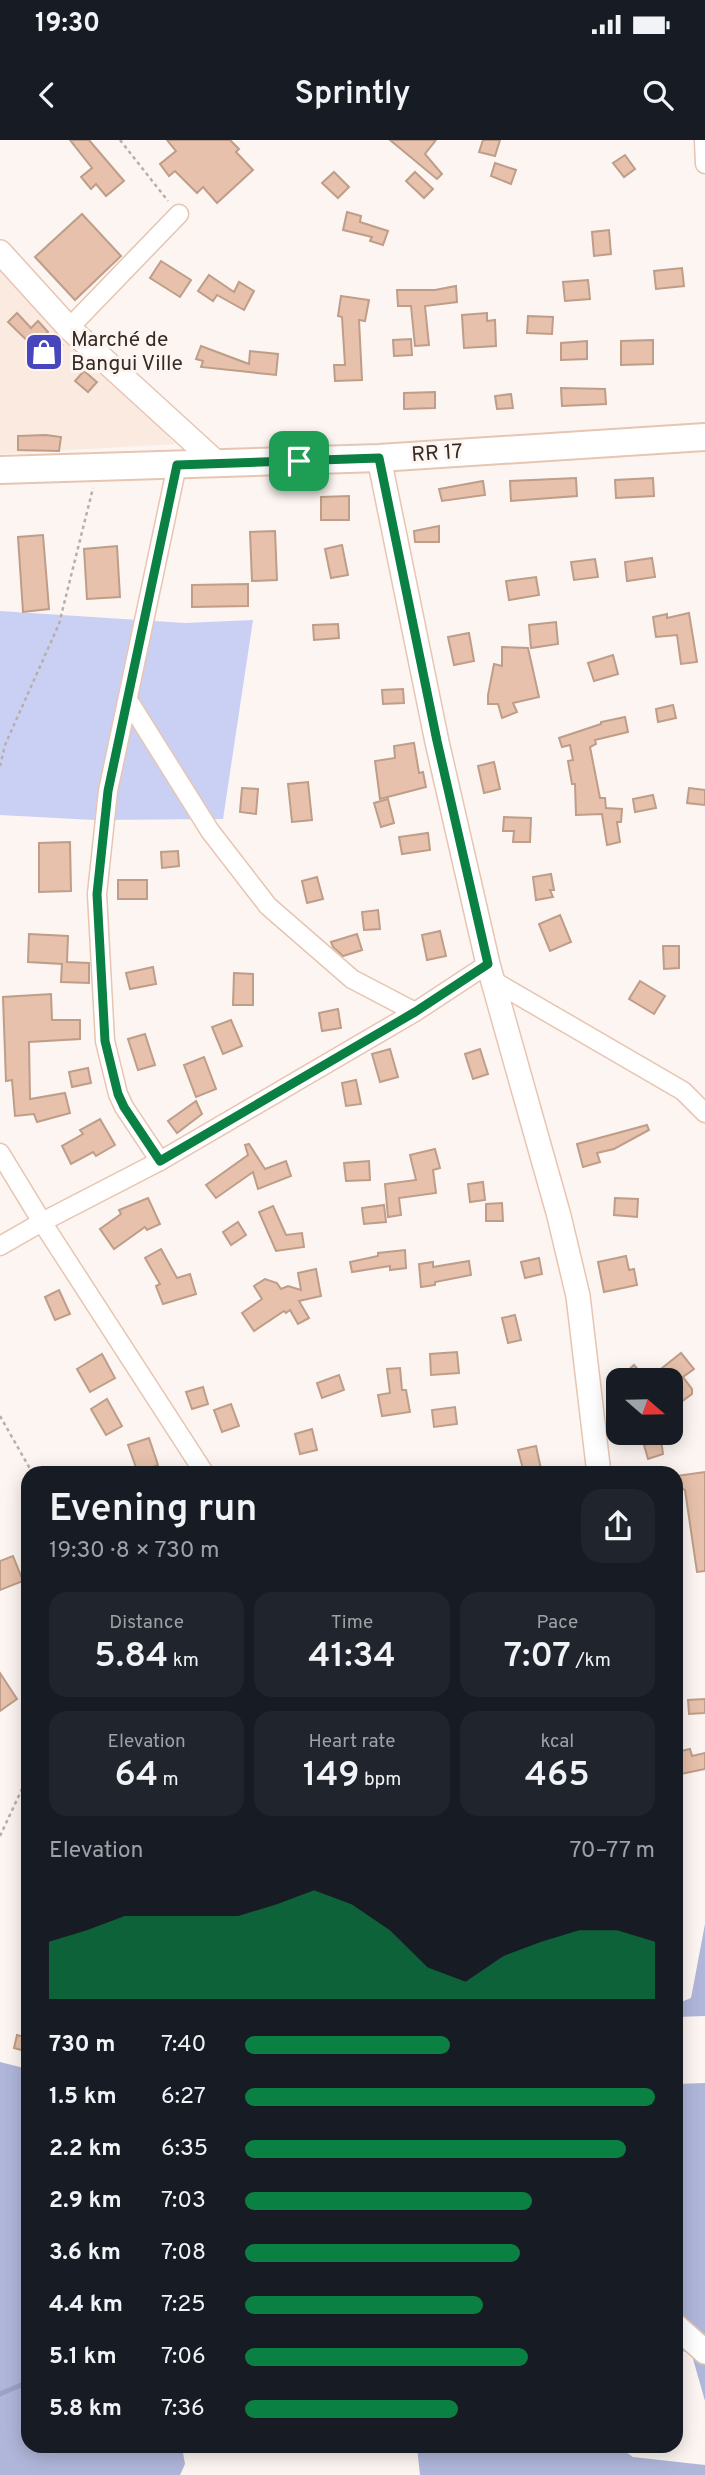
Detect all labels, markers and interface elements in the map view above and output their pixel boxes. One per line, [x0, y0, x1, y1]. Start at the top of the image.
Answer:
text: 19:30 [35, 8, 100, 41]
text: Sprintly [295, 75, 410, 115]
icon: back [28, 76, 66, 114]
icon: search [639, 76, 677, 114]
place label: Marché de Bangui Ville [71, 327, 183, 378]
shop icon: Marché de Bangui Ville [23, 331, 65, 373]
pin [269, 431, 329, 491]
street label: RR 17 [410, 439, 464, 469]
icon: arrive [280, 442, 318, 480]
north arrow [606, 1368, 682, 1446]
map controls [606, 1368, 683, 1445]
text: Evening run [49, 1486, 257, 1535]
button: share [581, 1489, 655, 1563]
text: 19:30 · 8 × 730 m [49, 1537, 219, 1566]
text: Distance [109, 1611, 184, 1635]
text: Time [331, 1611, 373, 1635]
text: Pace [536, 1611, 578, 1635]
text: 5.84 [94, 1635, 168, 1679]
text: 41:34 [308, 1635, 396, 1679]
text: 7:07 [504, 1635, 571, 1679]
text: km [168, 1649, 199, 1673]
text: /km [571, 1649, 611, 1673]
text: Elevation [108, 1730, 186, 1754]
text: Heart rate [309, 1730, 395, 1754]
text: kcal [540, 1730, 574, 1754]
text: 64 [115, 1754, 158, 1798]
text: 149 [303, 1754, 360, 1798]
text: 465 [525, 1754, 590, 1798]
text: m [158, 1768, 179, 1792]
text: bpm [360, 1768, 401, 1792]
text: Elevation [49, 1837, 144, 1866]
text: 70–77 m [570, 1837, 655, 1866]
text: 730 m [49, 2031, 115, 2060]
text: 7:40 [161, 2031, 206, 2060]
text: 1.5 km [49, 2083, 117, 2112]
text: 6:27 [161, 2083, 206, 2112]
text: 2.2 km [49, 2135, 122, 2164]
text: 6:35 [161, 2135, 208, 2164]
text: 2.9 km [49, 2187, 122, 2216]
text: 7:03 [161, 2187, 206, 2216]
text: 3.6 km [49, 2239, 121, 2268]
text: 7:08 [161, 2239, 206, 2268]
text: 4.4 km [49, 2291, 123, 2320]
text: 7:25 [161, 2291, 206, 2320]
text: 5.1 km [49, 2343, 117, 2372]
text: 7:06 [161, 2343, 206, 2372]
text: 5.8 km [49, 2395, 122, 2424]
text: 7:36 [161, 2395, 205, 2424]

